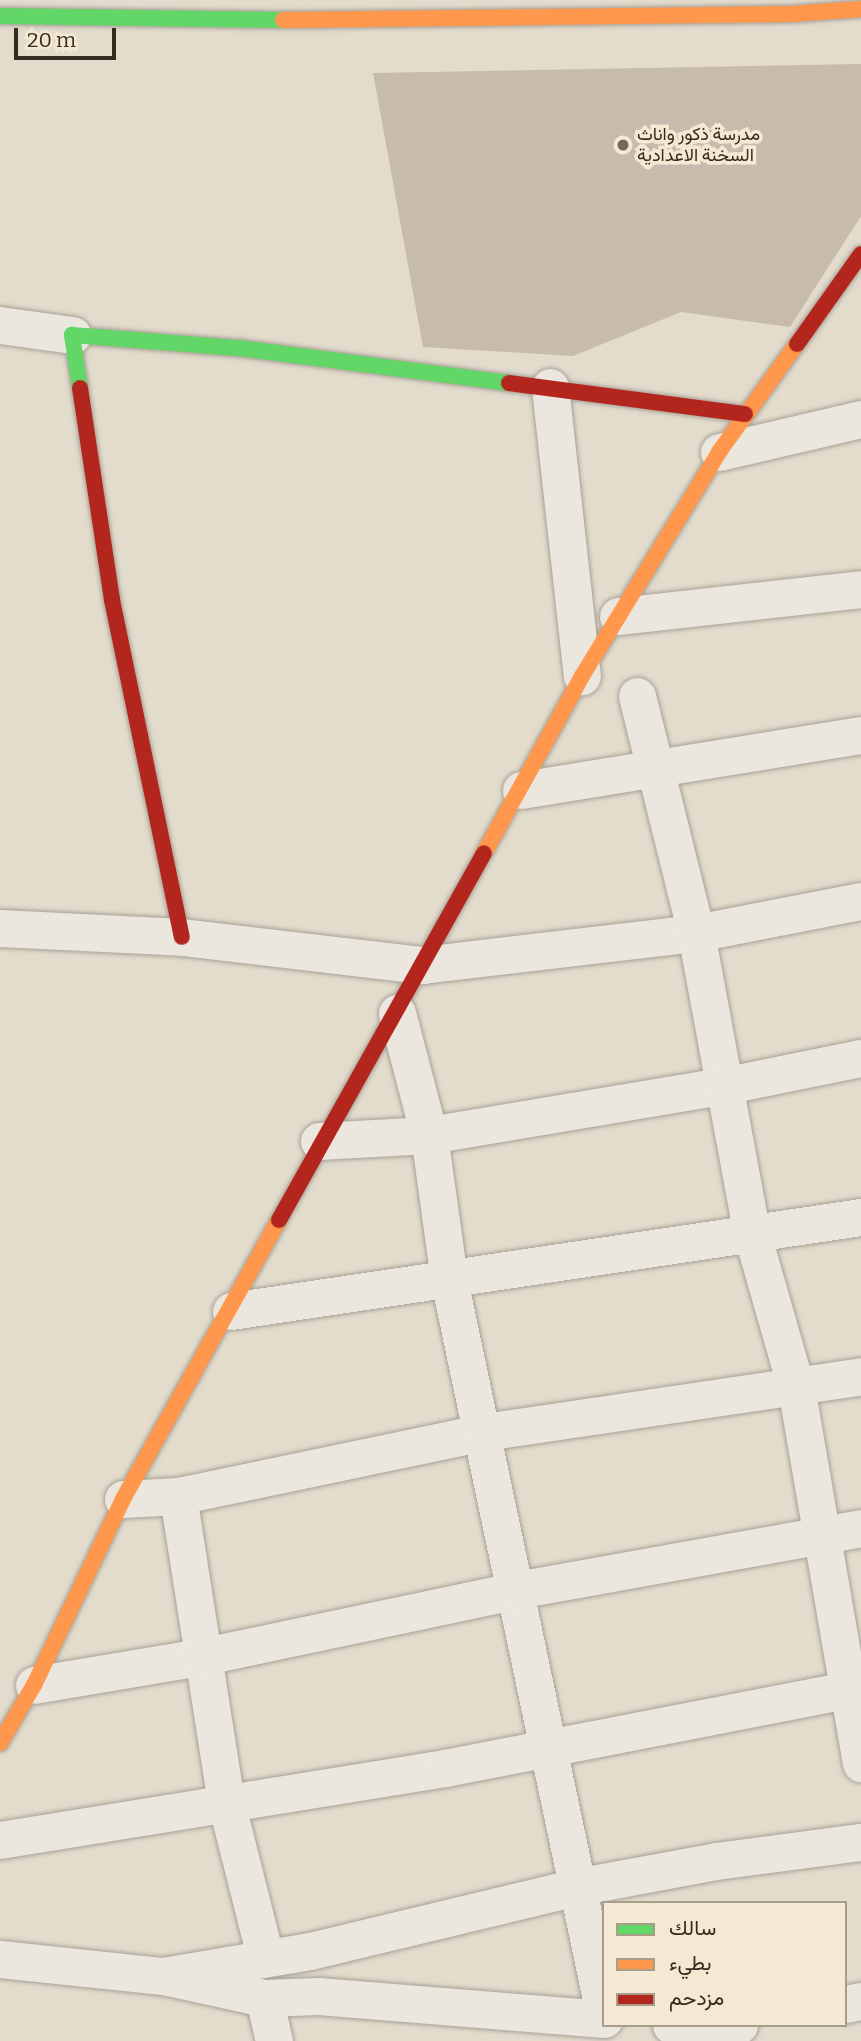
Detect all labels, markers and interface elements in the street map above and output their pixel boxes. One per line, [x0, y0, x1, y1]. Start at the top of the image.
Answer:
scale bar [18, 14, 119, 58]
text: 20 m [27, 27, 76, 53]
place label: مدرسة ذكور واناث السخنة الاعدادية [637, 124, 760, 166]
marker: مدرسة ذكور واناث السخنة الاعدادية [615, 137, 631, 153]
legend [602, 1901, 847, 2027]
text: سالك [669, 1915, 716, 1941]
text: بطيء [669, 1950, 712, 1976]
text: مزدحم [669, 1985, 724, 2011]

